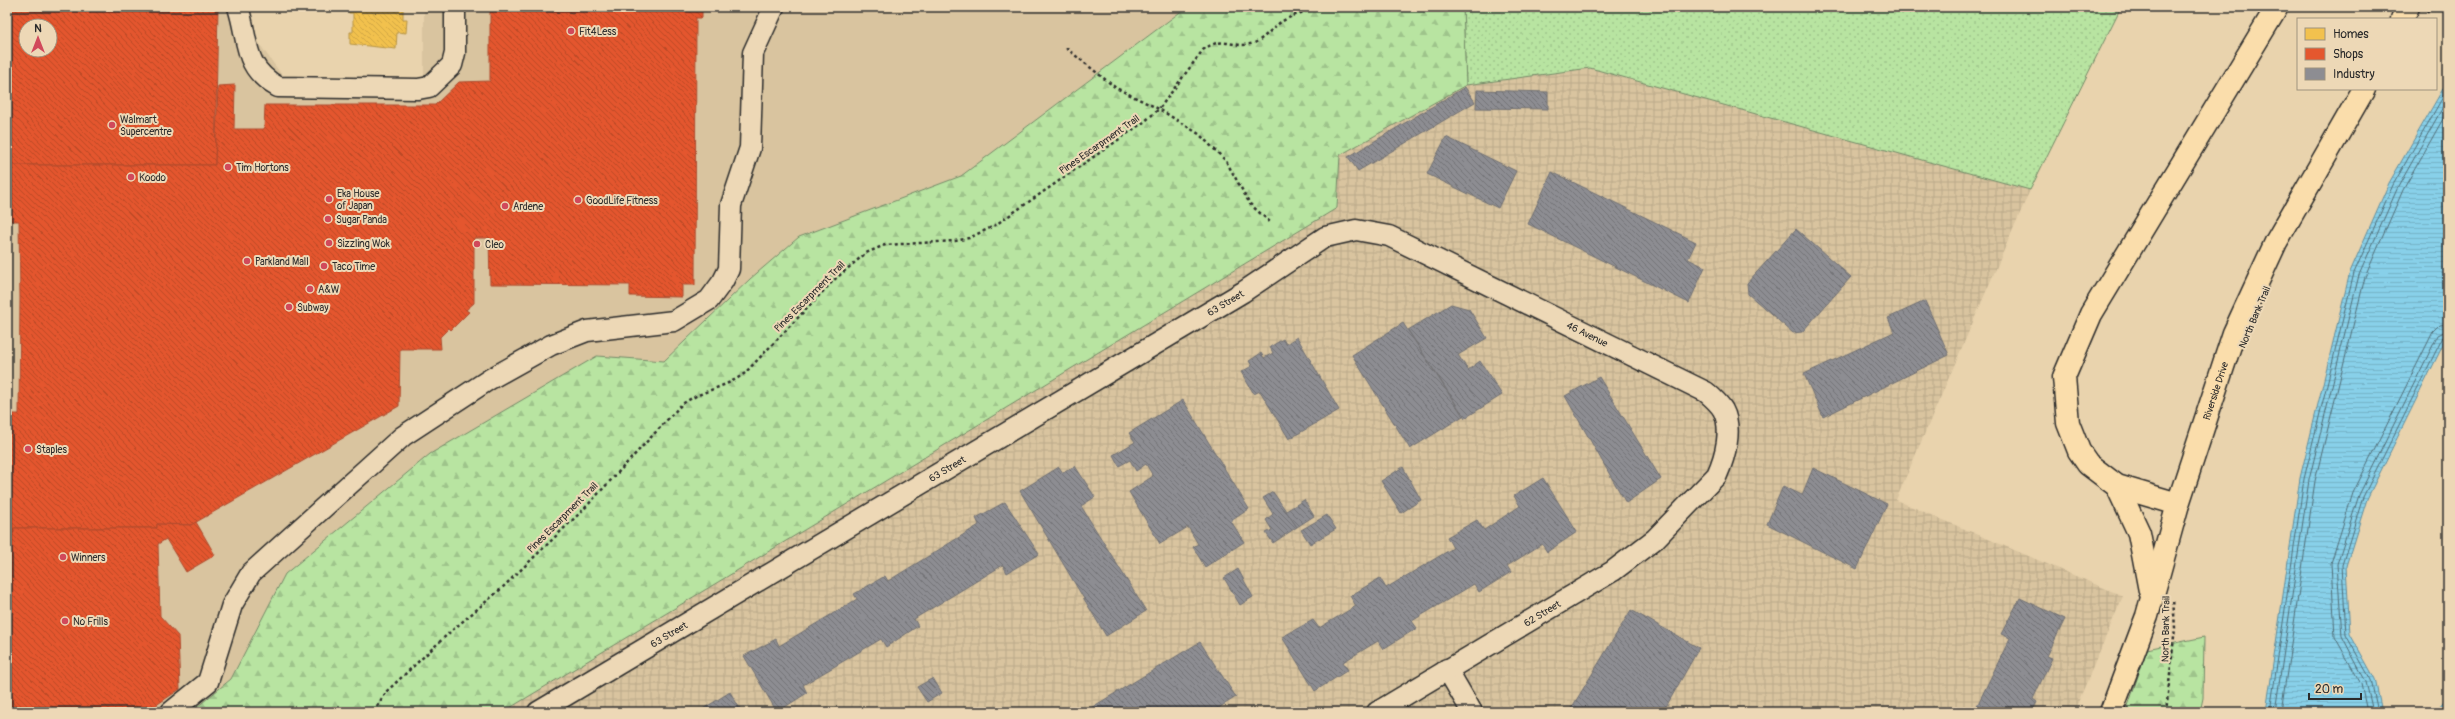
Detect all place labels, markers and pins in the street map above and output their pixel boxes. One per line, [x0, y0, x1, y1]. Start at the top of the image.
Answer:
marker: Fit4Less [566, 26, 576, 36]
place label: Fit4Less [579, 26, 617, 38]
place label: Walmart Supercentre [120, 114, 172, 138]
marker: Walmart Supercentre [107, 120, 117, 130]
marker: Tim Hortons [223, 162, 233, 172]
place label: Tim Hortons [236, 162, 289, 174]
marker: Koodo [126, 172, 136, 182]
place label: Koodo [139, 172, 166, 184]
place label: Eka House of Japan [337, 188, 379, 212]
marker: Eka House of Japan [324, 194, 334, 204]
marker: GoodLife Fitness [573, 195, 583, 205]
place label: GoodLife Fitness [586, 195, 658, 207]
marker: Ardene [500, 201, 510, 211]
place label: Ardene [513, 201, 543, 213]
marker: Sugar Panda [323, 214, 333, 224]
place label: Sugar Panda [336, 214, 387, 226]
marker: Sizzling Wok [324, 238, 334, 248]
place label: Sizzling Wok [337, 238, 391, 250]
marker: Cleo [472, 239, 482, 249]
place label: Cleo [485, 239, 504, 251]
marker: Parkland Mall [242, 256, 252, 266]
place label: Parkland Mall [255, 256, 309, 268]
marker: Taco Time [319, 261, 329, 271]
place label: Taco Time [332, 261, 375, 273]
marker: A&W [305, 284, 315, 294]
place label: A&W [318, 284, 340, 296]
marker: Subway [284, 302, 294, 312]
place label: Subway [297, 302, 329, 314]
marker: Staples [23, 444, 33, 454]
place label: Staples [36, 444, 68, 456]
marker: Winners [58, 552, 68, 562]
place label: Winners [71, 552, 106, 564]
marker: No Frills [60, 616, 70, 626]
place label: No Frills [73, 616, 108, 628]

